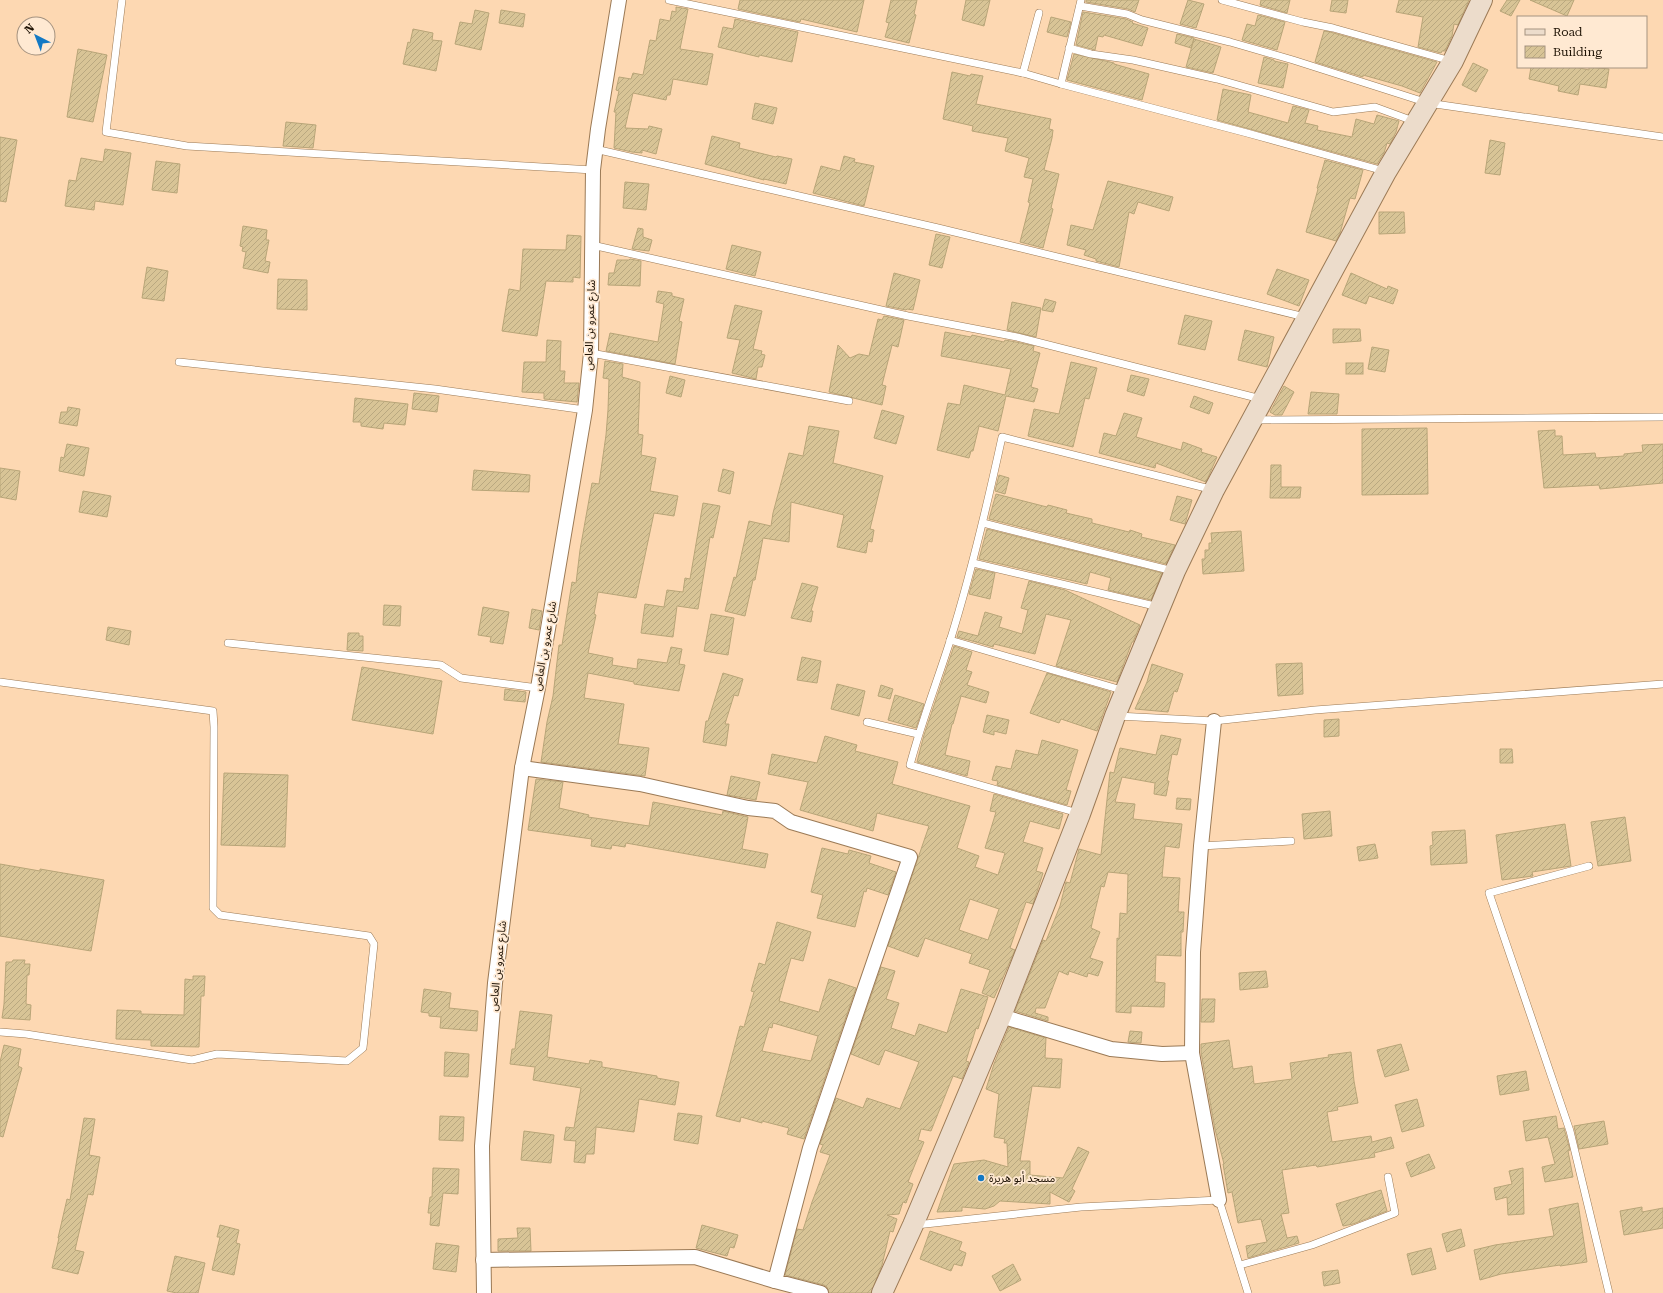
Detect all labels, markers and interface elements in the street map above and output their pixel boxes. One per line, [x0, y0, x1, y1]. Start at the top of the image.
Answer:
north arrow [16, 16, 56, 56]
legend [1517, 16, 1647, 68]
text: N [22, 21, 38, 37]
text: Road [1553, 25, 1583, 39]
text: Building [1553, 45, 1602, 59]
street label: شارع عمرو بن العاص [582, 279, 599, 371]
street label: شارع عمرو بن العاص [531, 600, 560, 692]
street label: شارع عمرو بن العاص [487, 920, 510, 1012]
place label: مسجد أبو هريرة [989, 1171, 1056, 1185]
marker: مسجد أبو هريرة [976, 1173, 986, 1183]

